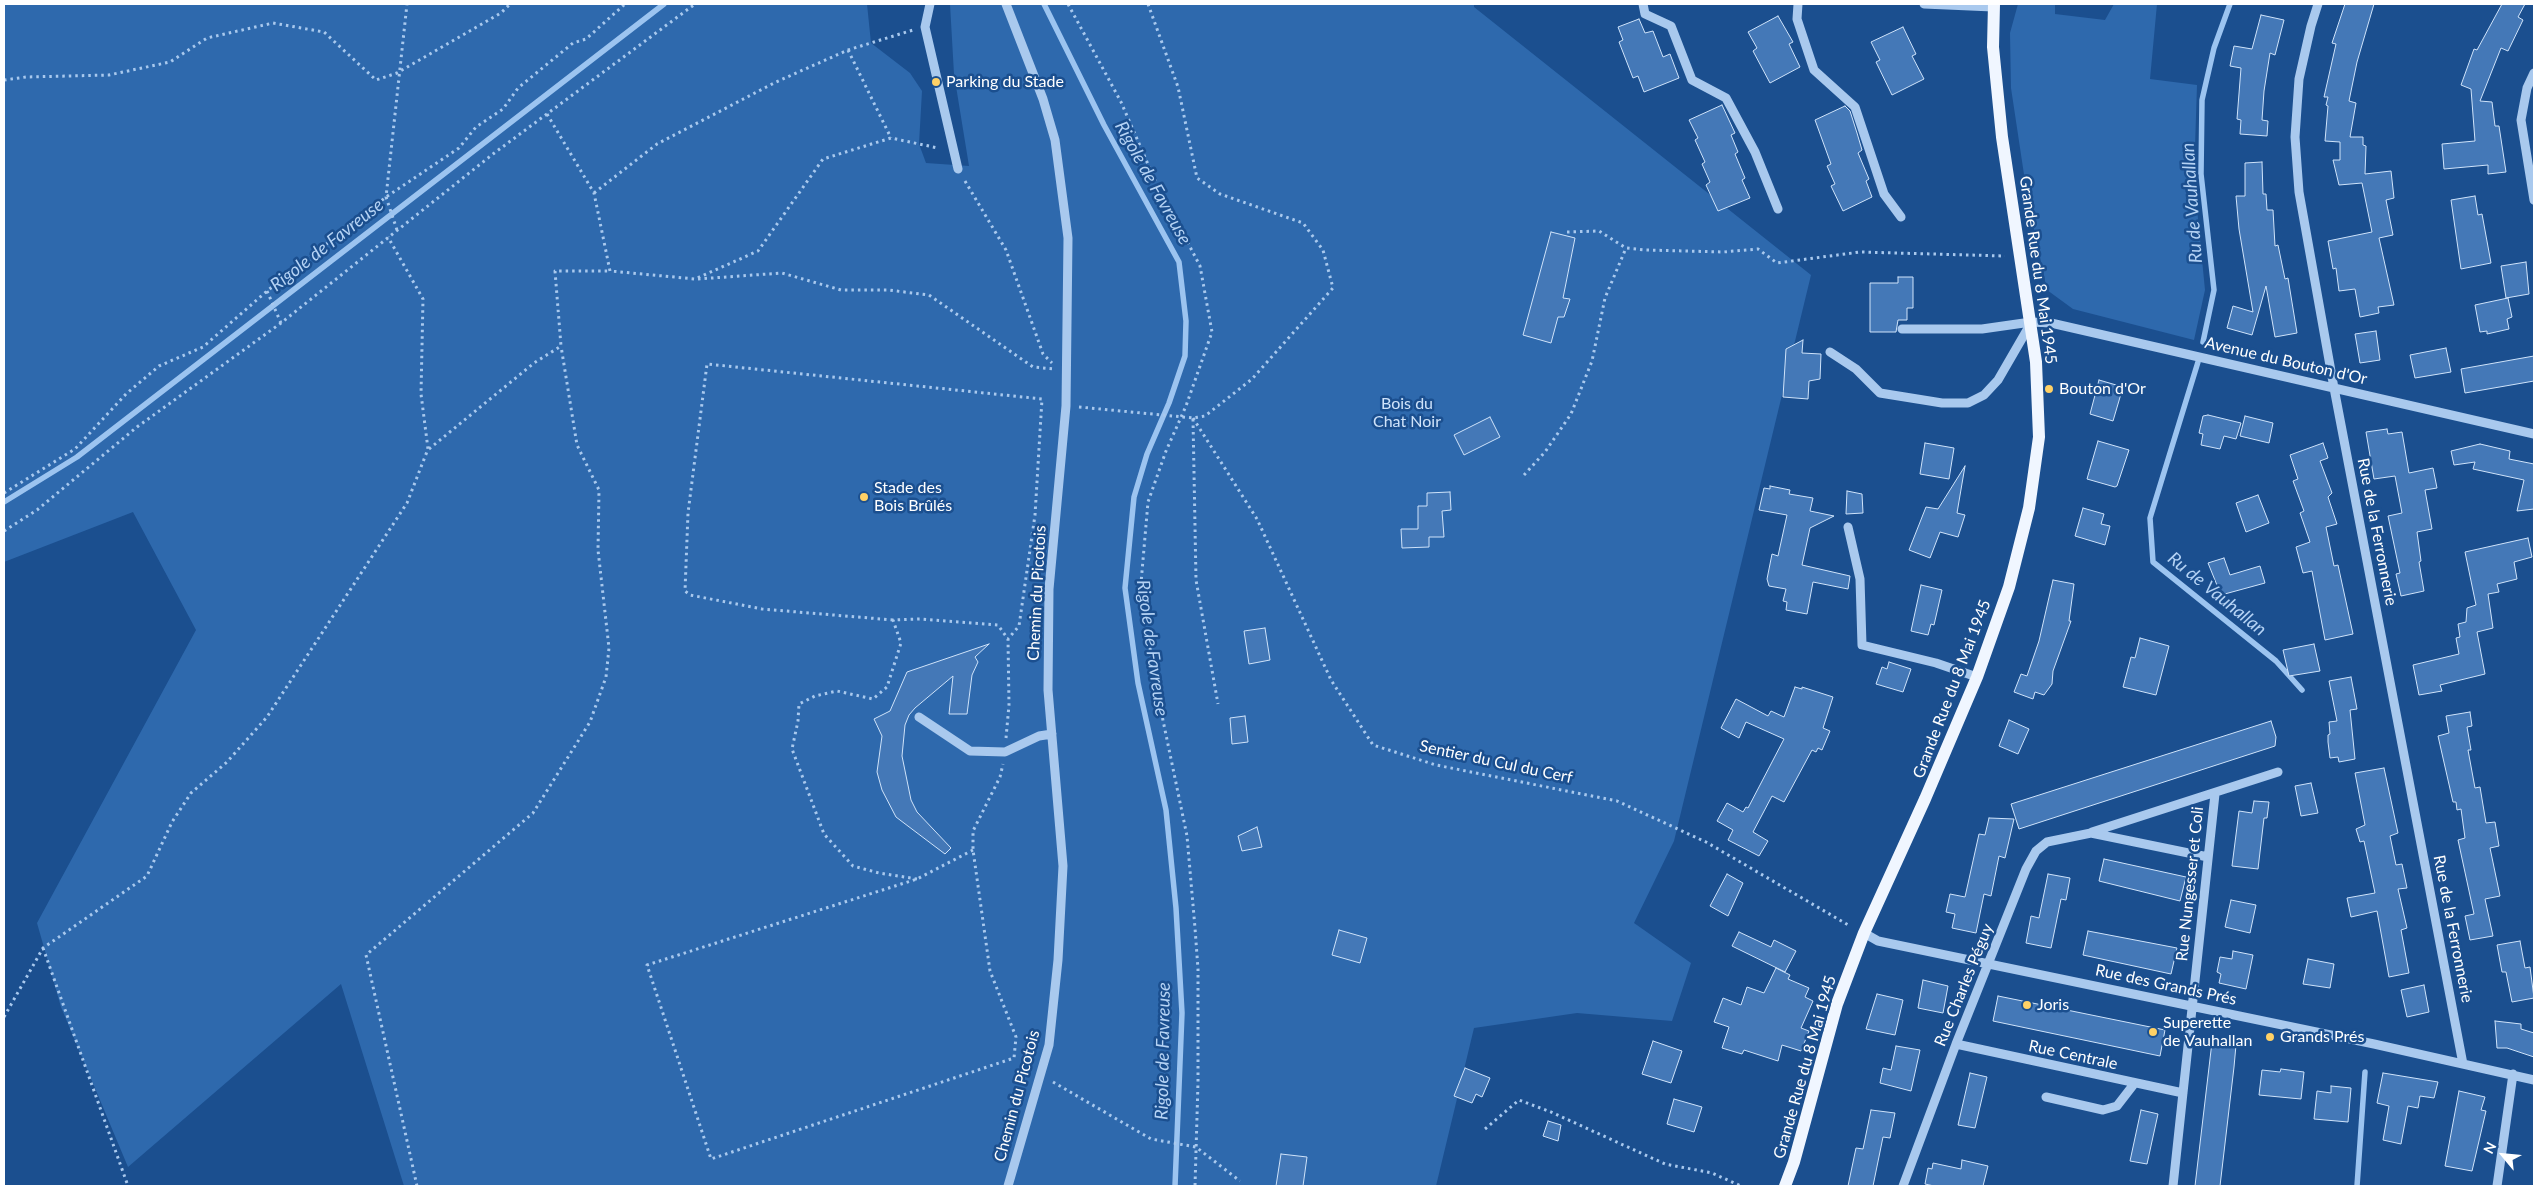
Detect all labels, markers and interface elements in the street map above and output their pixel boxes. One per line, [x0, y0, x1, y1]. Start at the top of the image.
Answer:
place label: Parking du Stade [946, 72, 1064, 92]
marker: Parking du Stade [930, 76, 942, 88]
water label: Rigole de Favreuse [1110, 118, 1196, 248]
water label: Ru de Vauhallan [2177, 142, 2207, 264]
street label: Grande Rue du 8 Mai 1945 [2015, 175, 2061, 365]
water label: Rigole de Favreuse [266, 194, 388, 296]
street label: Avenue du Bouton d'Or [2203, 333, 2369, 389]
place label: Bouton d'Or [2059, 379, 2146, 399]
marker: Bouton d'Or [2043, 383, 2055, 395]
park label: Bois du Chat Noir [1373, 394, 1441, 432]
street label: Rue de la Ferronnerie [2353, 456, 2401, 608]
place label: Stade des Bois Brûlés [874, 478, 952, 516]
marker: Stade des Bois Brûlés [858, 491, 870, 503]
street label: Chemin du Picotois [1024, 525, 1050, 661]
water label: Ru de Vauhallan [2163, 548, 2271, 640]
water label: Rigole de Favreuse [1132, 578, 1172, 718]
street label: Grande Rue du 8 Mai 1945 [1909, 597, 1995, 781]
street label: Sentier du Cul du Cerf [1418, 736, 1574, 788]
street label: Rue Nungesser et Coli [2172, 806, 2208, 962]
street label: Rue de la Ferronnerie [2429, 853, 2477, 1005]
street label: Rue Charles Péguy [1931, 921, 1997, 1049]
street label: Rue des Grands Prés [2094, 961, 2238, 1009]
street label: Grande Rue du 8 Mai 1945 [1770, 973, 1840, 1161]
water label: Rigole de Favreuse [1151, 982, 1175, 1120]
place label: Joris [2037, 995, 2069, 1015]
marker: Joris [2021, 999, 2033, 1011]
place label: Superette de Vauhallan [2163, 1013, 2252, 1051]
marker: Superette de Vauhallan [2147, 1026, 2159, 1038]
place label: Grands Prés [2280, 1027, 2364, 1047]
street label: Chemin du Picotois [990, 1028, 1044, 1164]
marker: Grands Prés [2264, 1031, 2276, 1043]
street label: Rue Centrale [2027, 1036, 2119, 1074]
north arrow [2478, 1130, 2528, 1180]
text: N [2479, 1139, 2499, 1156]

